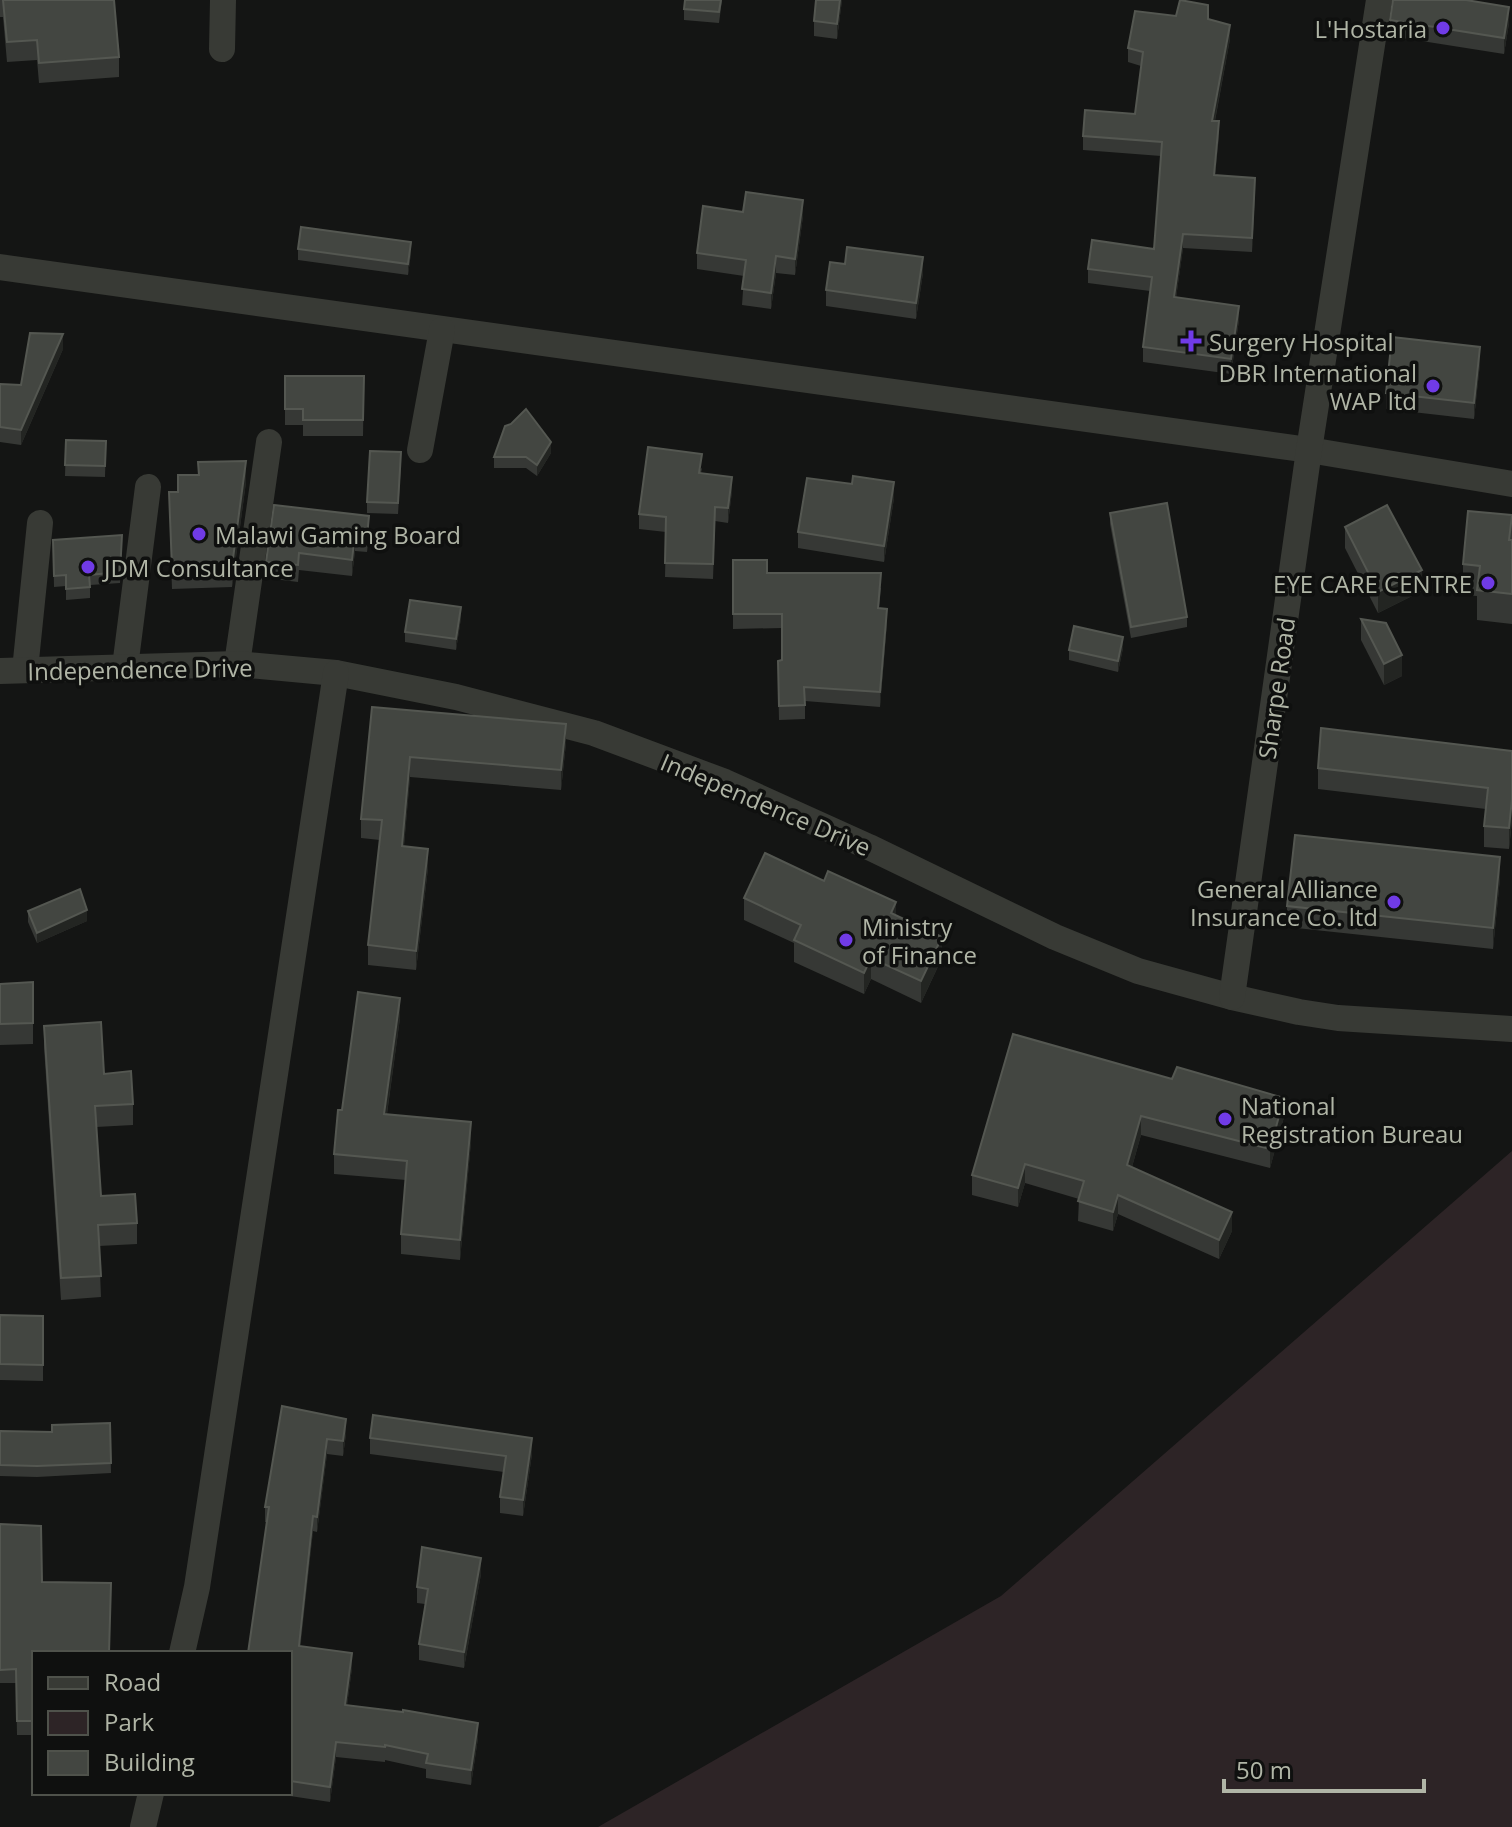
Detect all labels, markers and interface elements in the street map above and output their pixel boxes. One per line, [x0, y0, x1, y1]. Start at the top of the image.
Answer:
place label: L'Hostaria [1315, 12, 1427, 45]
marker: L'Hostaria [1434, 19, 1452, 37]
place label: Surgery Hospital [1209, 325, 1394, 358]
marker: Surgery Hospital [1180, 330, 1202, 352]
place label: DBR International WAP ltd [1219, 356, 1417, 417]
marker: DBR International WAP ltd [1424, 377, 1442, 395]
place label: Malawi Gaming Board [215, 518, 461, 551]
marker: Malawi Gaming Board [190, 525, 208, 543]
place label: JDM Consultance [102, 551, 294, 584]
marker: JDM Consultance [79, 558, 97, 576]
place label: EYE CARE CENTRE [1273, 567, 1472, 600]
marker: EYE CARE CENTRE [1479, 574, 1497, 592]
street label: Sharpe Road [1250, 615, 1302, 761]
street label: Independence Drive [27, 651, 253, 687]
street label: Independence Drive [656, 745, 876, 863]
place label: General Alliance Insurance Co. ltd [1190, 872, 1378, 933]
marker: General Alliance Insurance Co. ltd [1385, 893, 1403, 911]
place label: Ministry of Finance [862, 910, 977, 971]
marker: Ministry of Finance [837, 931, 855, 949]
place label: National Registration Bureau [1241, 1089, 1463, 1150]
marker: National Registration Bureau [1216, 1110, 1234, 1128]
legend [32, 1651, 292, 1795]
text: Road [104, 1665, 161, 1698]
text: Park [104, 1705, 155, 1738]
scale bar [1224, 1743, 1424, 1793]
text: Building [104, 1745, 195, 1778]
text: 50 m [1236, 1753, 1292, 1786]

